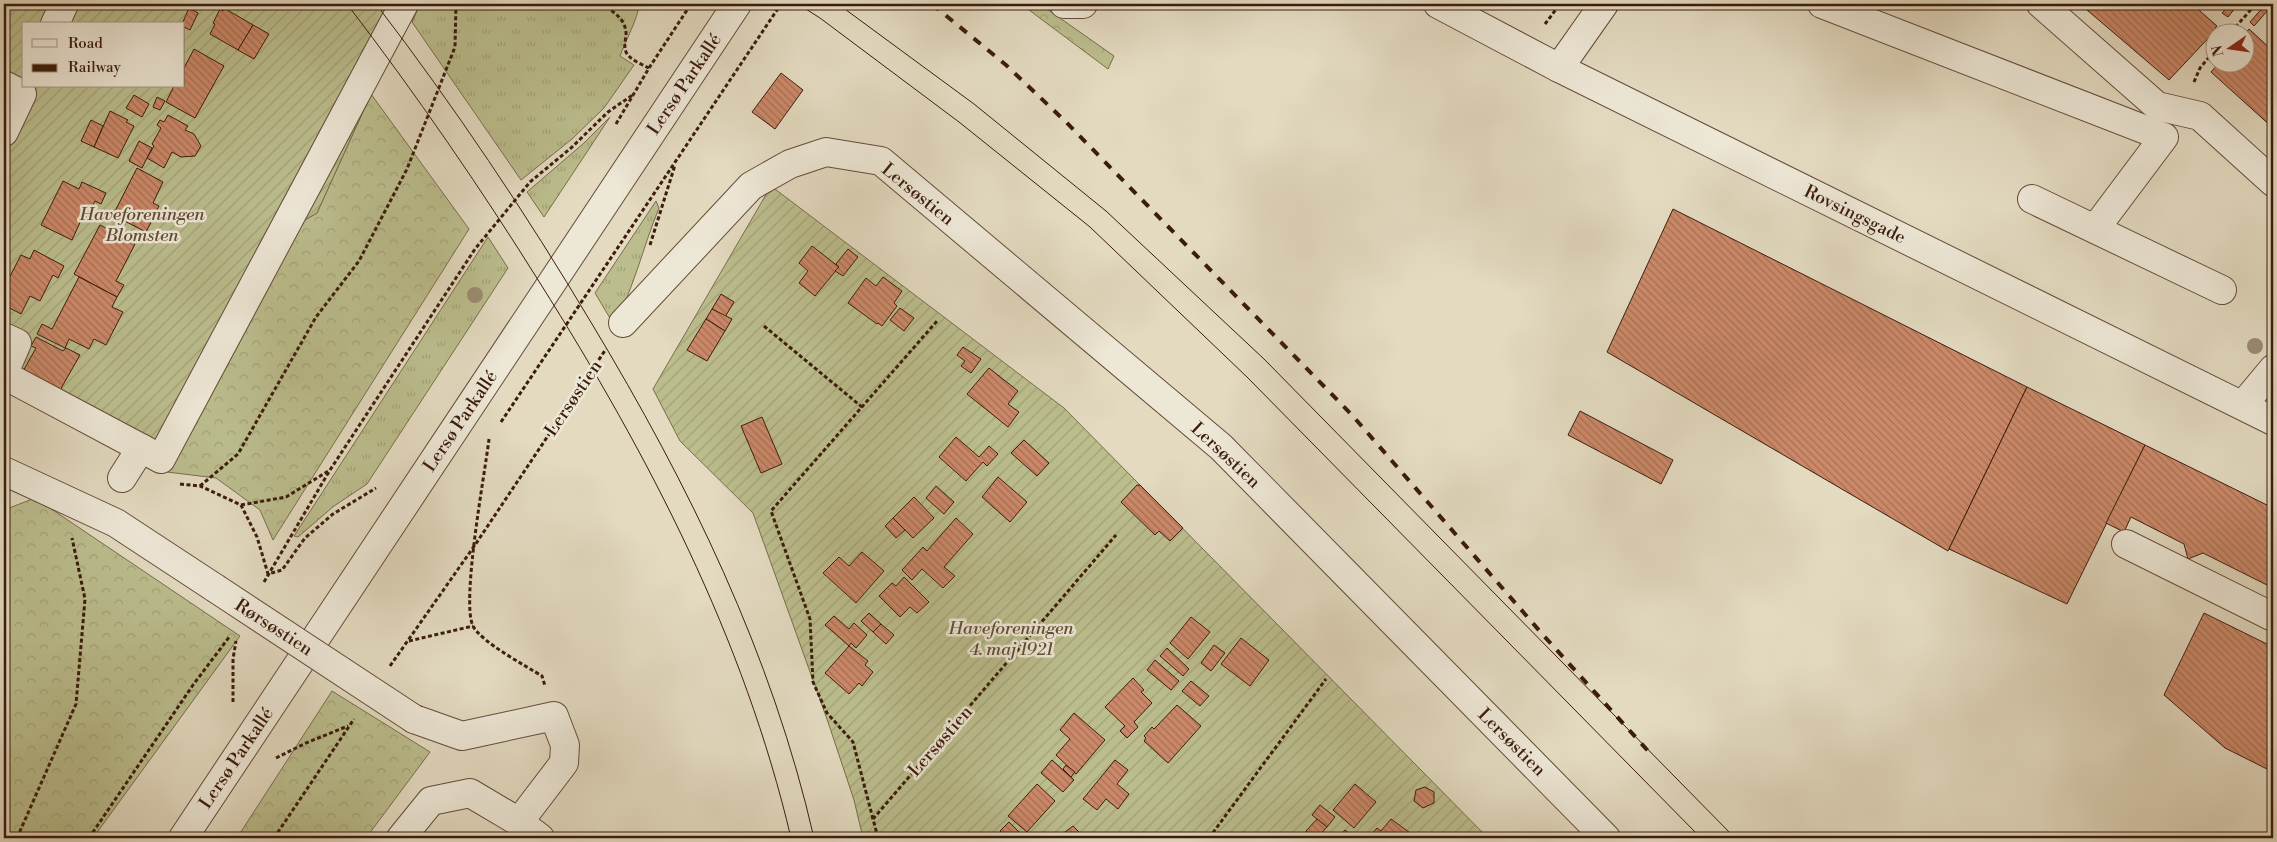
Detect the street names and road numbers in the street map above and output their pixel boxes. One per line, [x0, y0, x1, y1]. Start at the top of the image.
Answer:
street label: Lersø Parkallé [642, 29, 727, 139]
street label: Lersøstien [877, 158, 959, 231]
street label: Rovsingsgade [1800, 180, 1909, 249]
street label: Lersøstien [540, 356, 607, 441]
street label: Lersø Parkallé [418, 366, 503, 476]
street label: Lersøstien [1186, 417, 1265, 494]
street label: Rørsøstien [230, 594, 317, 661]
street label: Lersøstien [903, 701, 978, 782]
street label: Lersø Parkallé [194, 703, 279, 813]
street label: Lersøstien [1473, 703, 1551, 781]

